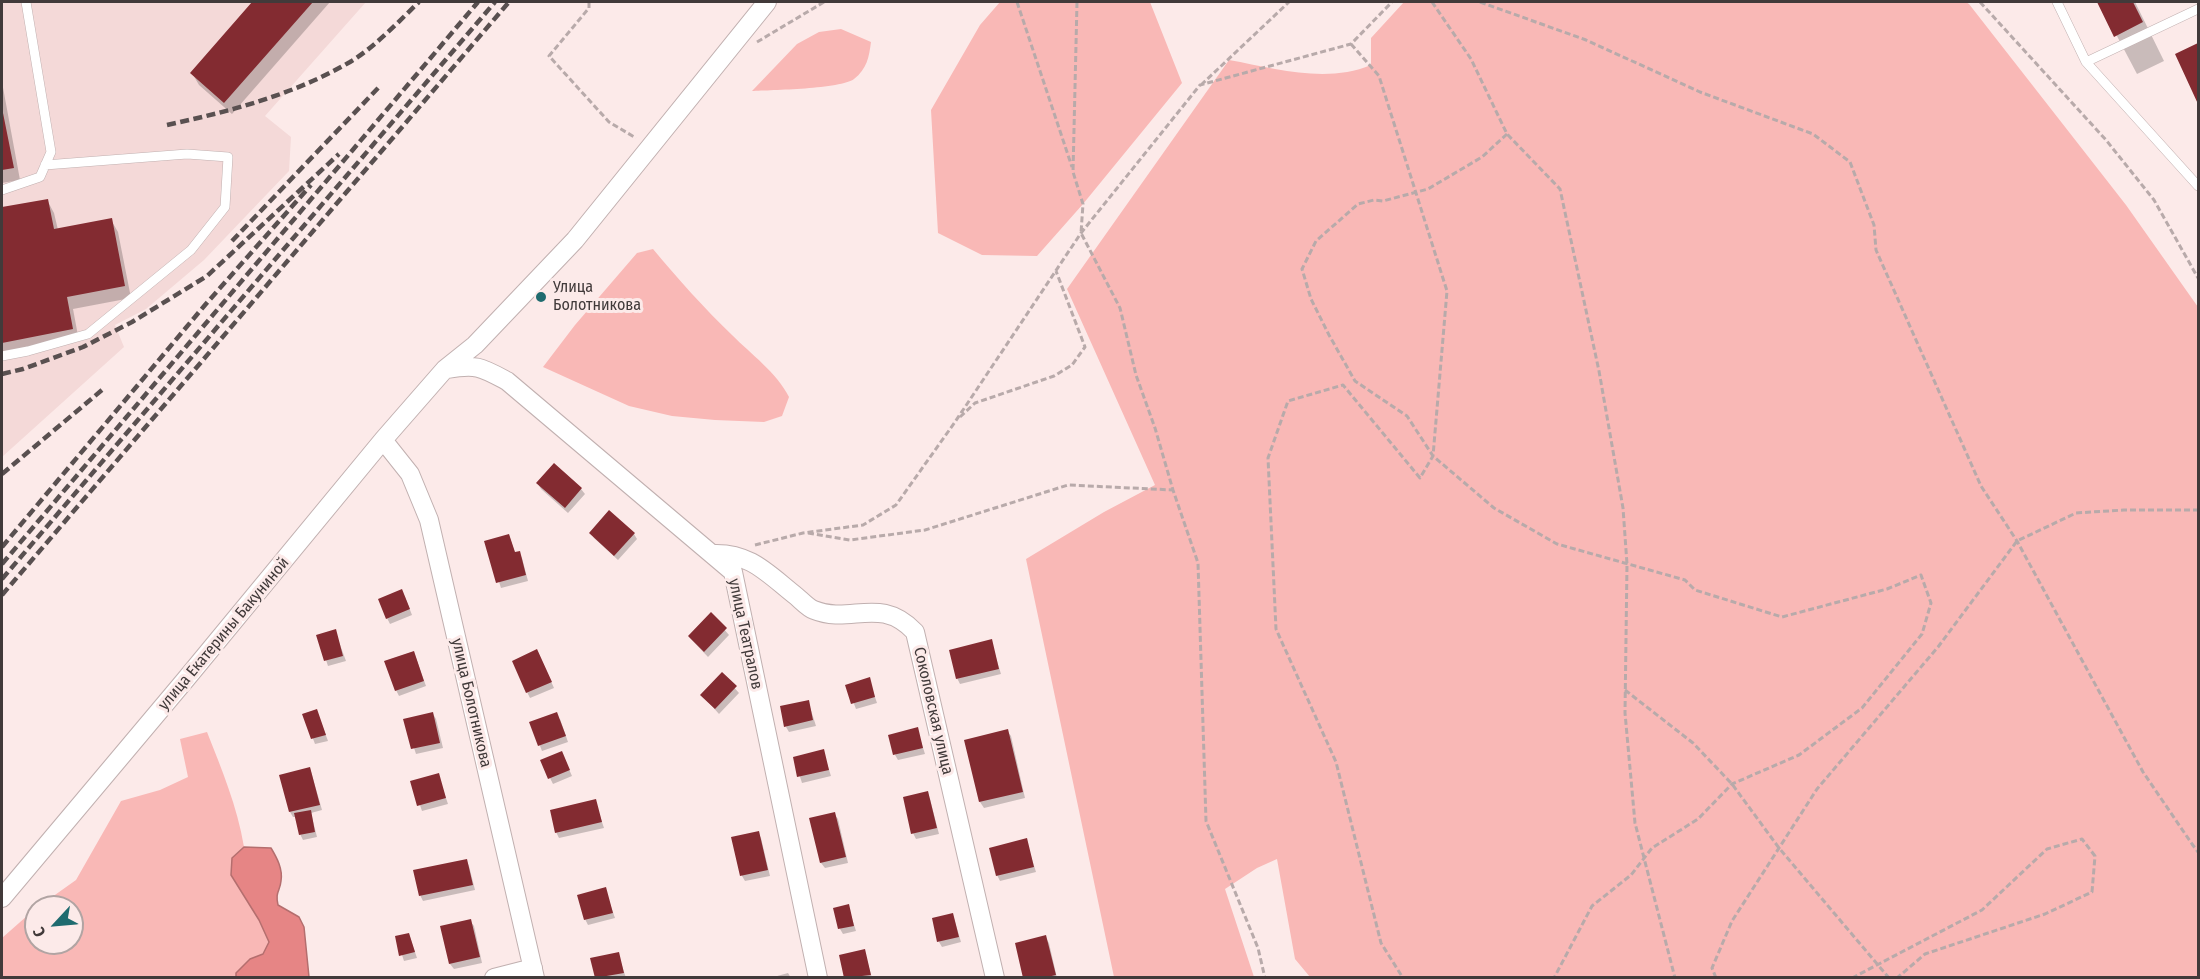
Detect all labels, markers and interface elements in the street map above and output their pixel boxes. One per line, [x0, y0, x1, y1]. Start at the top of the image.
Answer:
place label: Улица Болотникова [553, 278, 641, 316]
marker: Улица Болотникова [534, 290, 548, 304]
street label: улица Екатерины Бакуниной [154, 554, 294, 714]
street label: улица Театралов [724, 577, 766, 691]
street label: улица Болотникова [447, 637, 495, 769]
street label: Соколовская улица [909, 645, 957, 777]
north arrow [24, 895, 84, 955]
text: С [29, 924, 50, 940]

